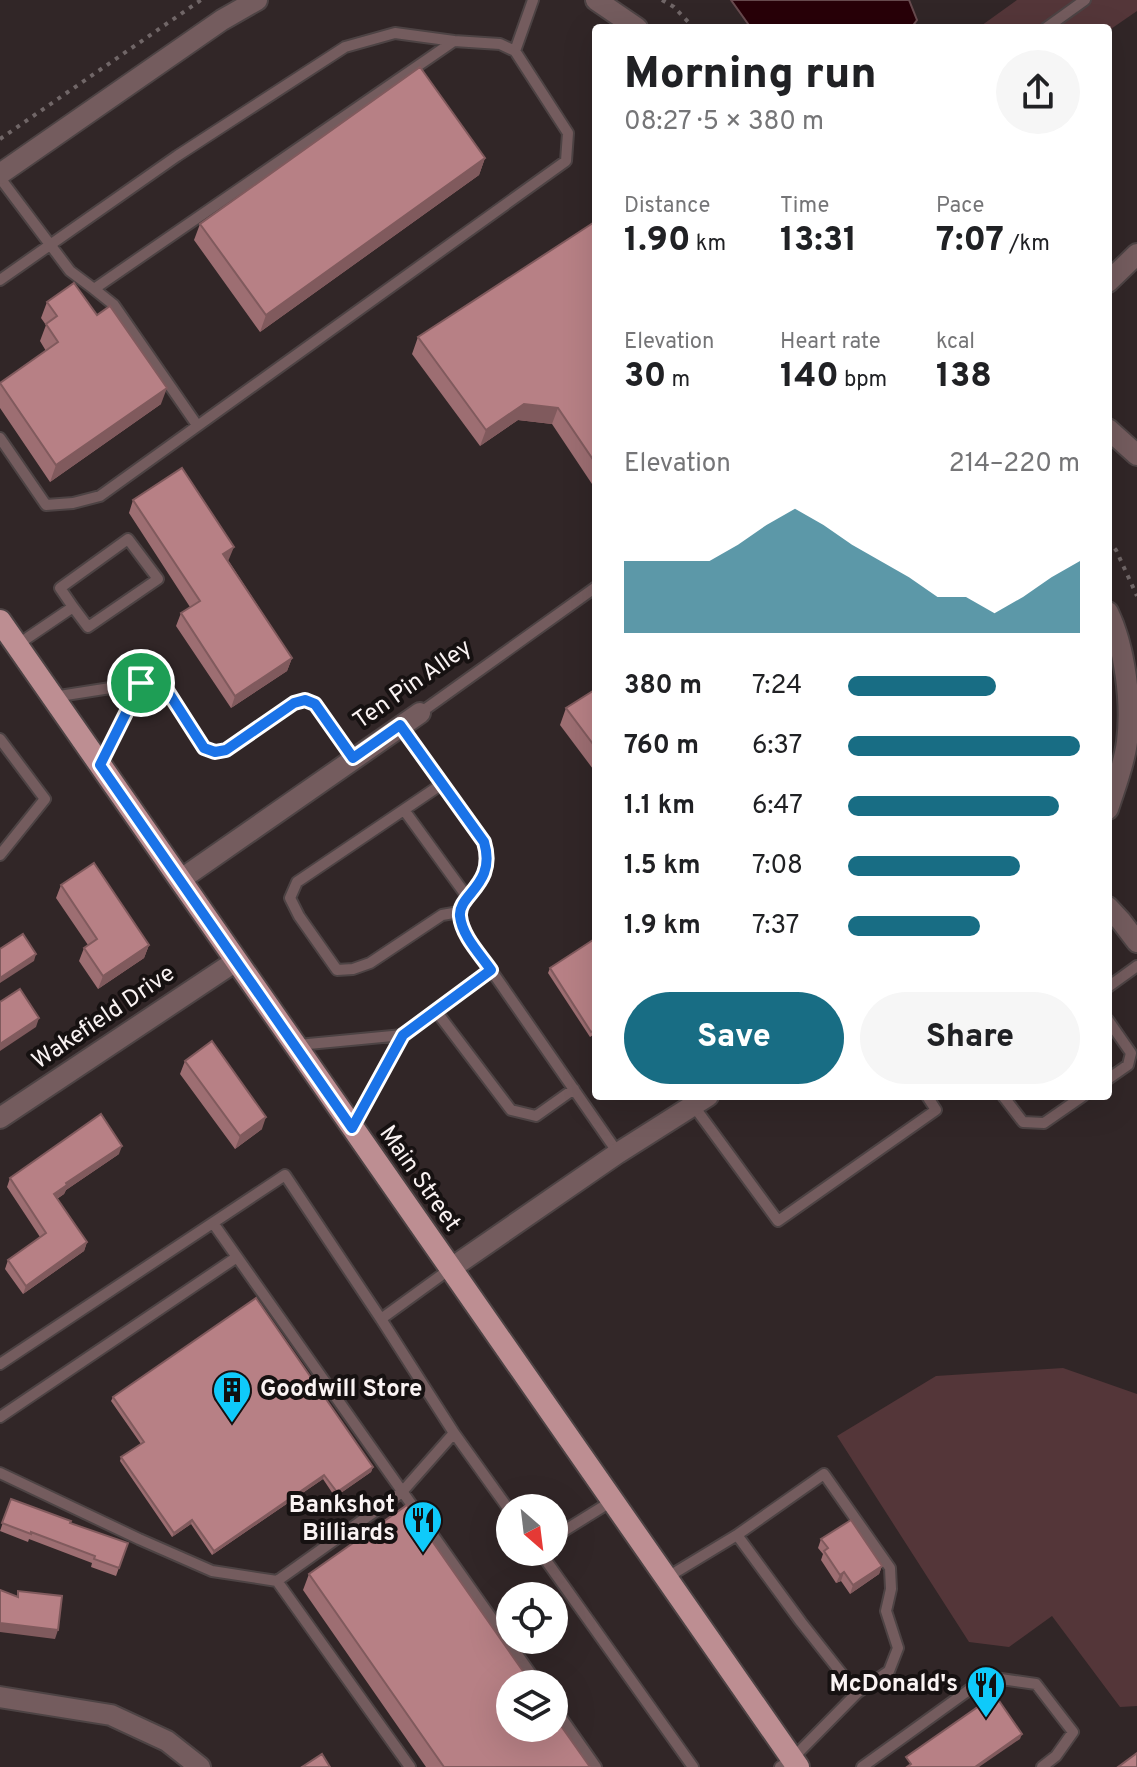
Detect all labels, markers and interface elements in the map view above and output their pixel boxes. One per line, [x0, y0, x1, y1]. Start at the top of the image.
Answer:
text: Morning run [624, 48, 877, 104]
button: share [996, 50, 1080, 134]
text: 08:27 · 5 × 380 m [624, 106, 824, 139]
text: Distance [624, 193, 710, 220]
text: Time [780, 193, 829, 220]
text: Pace [936, 193, 984, 220]
text: 1.90 [624, 220, 691, 263]
text: 13:31 [780, 220, 857, 263]
text: 7:07 [936, 220, 1004, 263]
text: km [691, 231, 726, 258]
text: /km [1004, 231, 1050, 258]
text: Elevation [624, 329, 714, 356]
text: Heart rate [780, 329, 881, 356]
text: kcal [936, 329, 975, 356]
text: 30 [624, 356, 666, 399]
text: 140 [780, 356, 839, 399]
text: 138 [936, 356, 992, 399]
text: m [666, 367, 690, 394]
text: bpm [839, 367, 887, 394]
text: Elevation [624, 448, 731, 481]
text: 214–220 m [949, 448, 1080, 481]
street label: Ten Pin Alley [348, 633, 478, 737]
pin [107, 649, 175, 717]
icon: arrive [119, 661, 163, 705]
text: 380 m [624, 670, 702, 703]
text: 7:24 [752, 670, 802, 703]
text: 760 m [624, 730, 699, 763]
text: 6:37 [752, 730, 802, 763]
text: 1.1 km [624, 790, 695, 823]
text: 6:47 [752, 790, 803, 823]
text: 1.5 km [624, 850, 701, 883]
text: 7:08 [752, 850, 803, 883]
text: 1.9 km [624, 910, 701, 943]
text: 7:37 [752, 910, 799, 943]
street label: Wakefield Drive [27, 959, 181, 1077]
button: Save [624, 992, 844, 1084]
button: Share [860, 992, 1080, 1084]
street label: Main Street [372, 1120, 466, 1238]
building icon: Goodwill Store [211, 1369, 253, 1424]
place label: Goodwill Store [260, 1375, 422, 1405]
place label: Bankshot Billiards [289, 1491, 395, 1549]
north arrow [496, 1494, 568, 1566]
map controls [496, 1494, 568, 1742]
restaurant icon: Bankshot Billiards [402, 1499, 444, 1554]
button: locate [496, 1582, 568, 1654]
restaurant icon: McDonald's [965, 1664, 1007, 1719]
button: layers [496, 1670, 568, 1742]
place label: McDonald's [829, 1670, 958, 1700]

